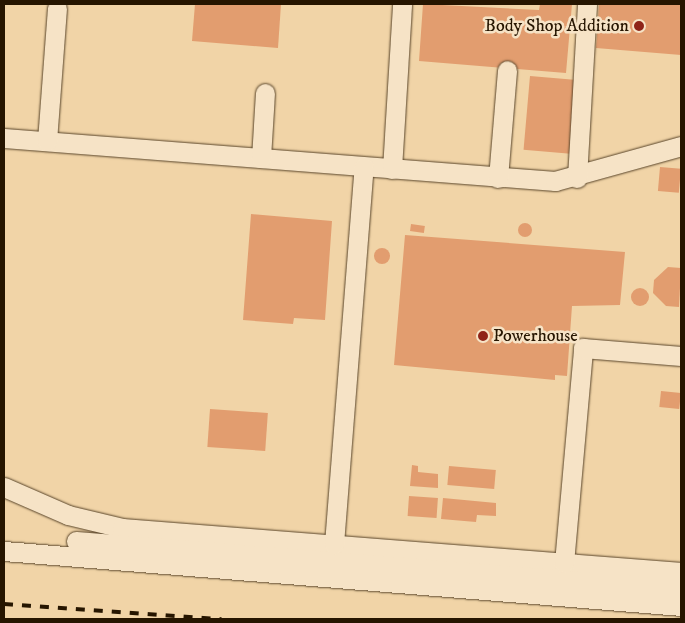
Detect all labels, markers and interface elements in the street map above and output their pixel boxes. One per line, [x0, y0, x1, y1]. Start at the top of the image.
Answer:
place label: Body Shop Addition [485, 15, 629, 37]
marker: Body Shop Addition [633, 20, 645, 32]
place label: Powerhouse [493, 325, 578, 347]
marker: Powerhouse [477, 330, 489, 342]

